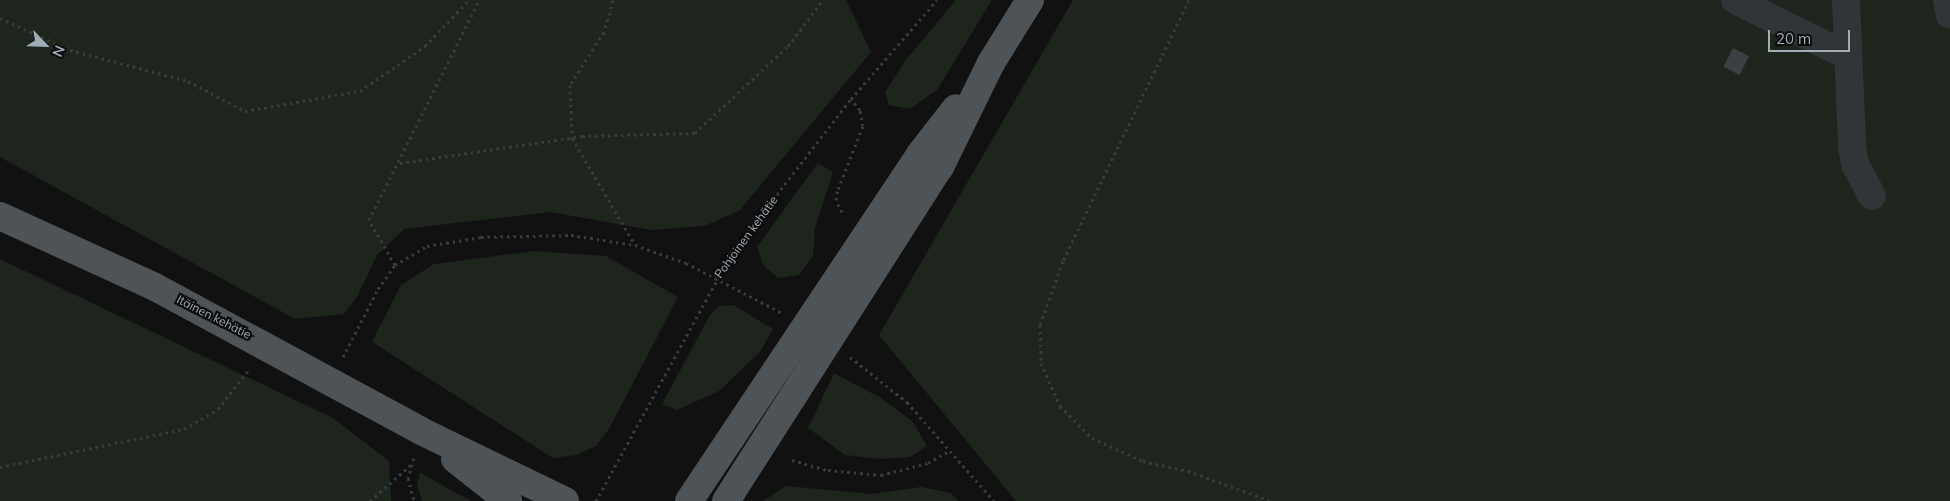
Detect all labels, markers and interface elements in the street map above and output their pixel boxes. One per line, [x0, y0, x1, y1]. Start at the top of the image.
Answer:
north arrow [20, 20, 70, 70]
scale bar [1770, 20, 1852, 52]
text: 20 m [1776, 29, 1811, 48]
text: N [48, 43, 69, 60]
street label: Pohjoinen kehätie [711, 193, 781, 281]
street label: Itäinen kehätie [174, 292, 254, 342]

